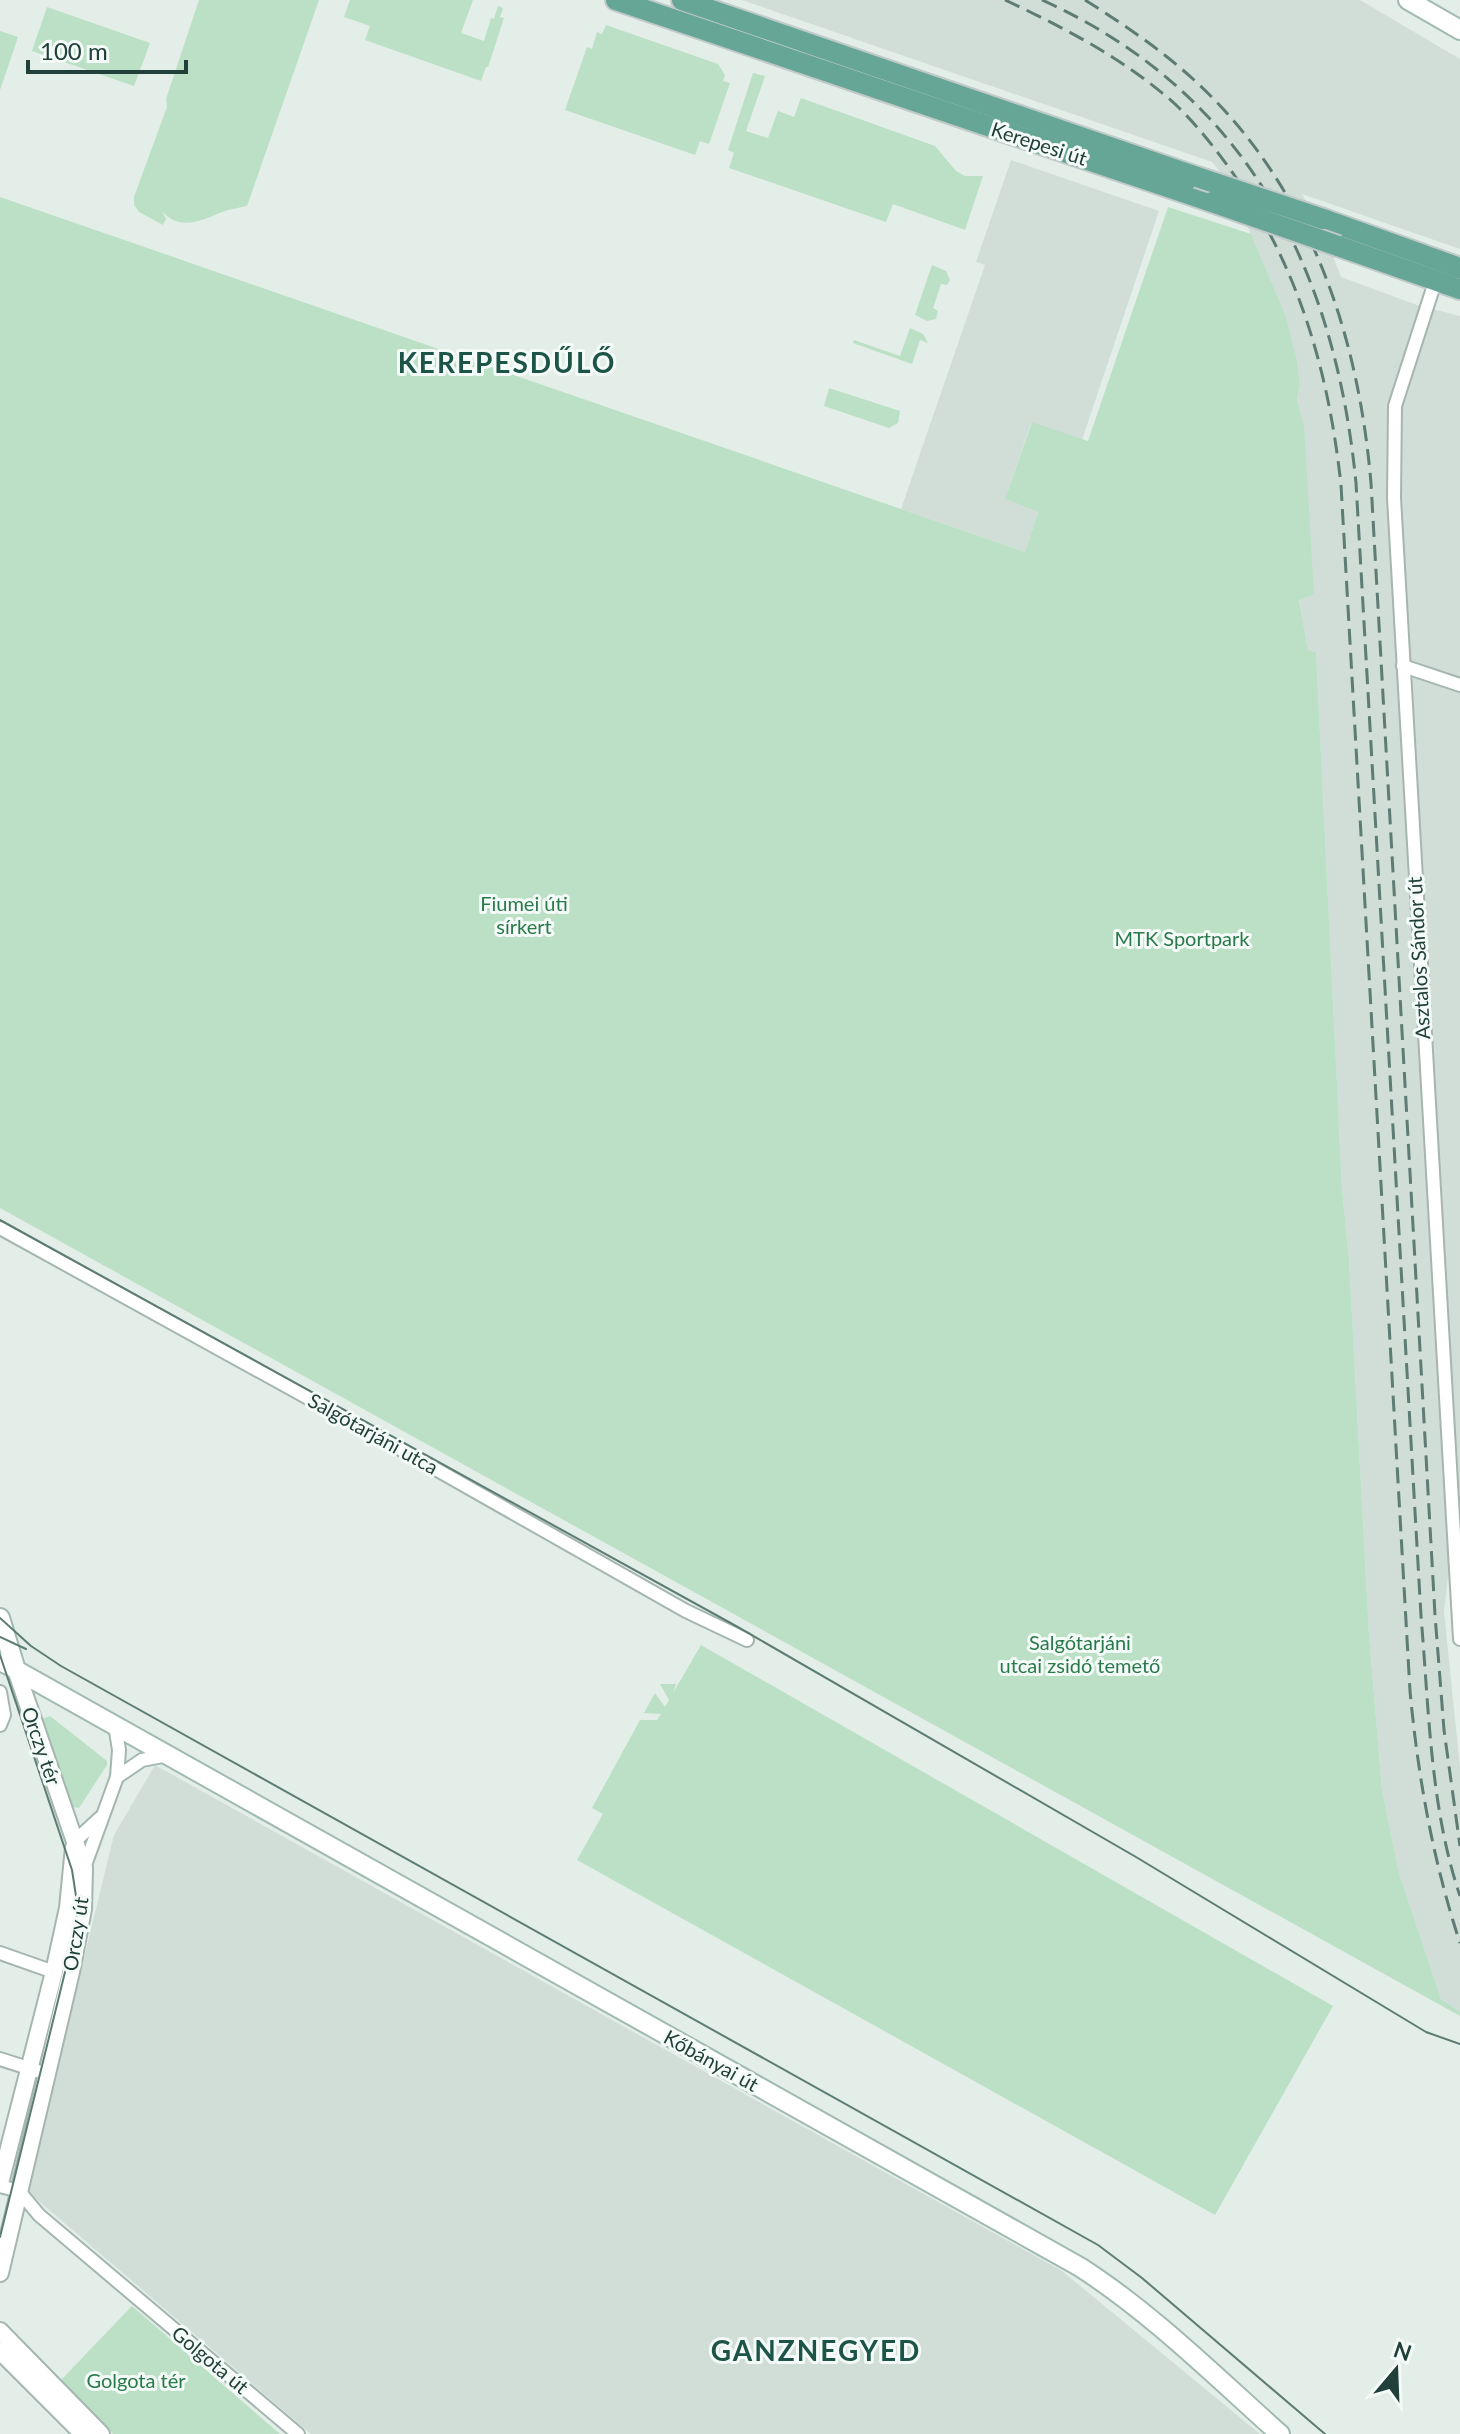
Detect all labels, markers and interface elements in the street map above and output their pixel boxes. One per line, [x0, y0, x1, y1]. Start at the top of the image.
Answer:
scale bar [28, 24, 186, 74]
text: 100 m [40, 36, 108, 65]
street label: Kerepesi út [988, 116, 1090, 170]
district label: KEREPESDŰLŐ [398, 345, 616, 379]
street label: Asztalos Sándor út [1402, 876, 1434, 1040]
park label: Fiumei úti sírkert [480, 891, 568, 938]
park label: MTK Sportpark [1115, 926, 1250, 950]
street label: Salgótarjáni utca [304, 1388, 443, 1479]
park label: Salgótarjáni utcai zsidó temető [1000, 1630, 1160, 1677]
street label: Orczy tér [17, 1703, 67, 1789]
street label: Orczy út [57, 1895, 93, 1973]
street label: Kőbányai út [660, 2024, 763, 2096]
street label: Golgota út [167, 2320, 254, 2398]
north arrow [1356, 2330, 1436, 2410]
district label: GANZNEGYED [711, 2333, 921, 2367]
text: N [1390, 2335, 1415, 2366]
park label: Golgota tér [86, 2368, 186, 2392]

